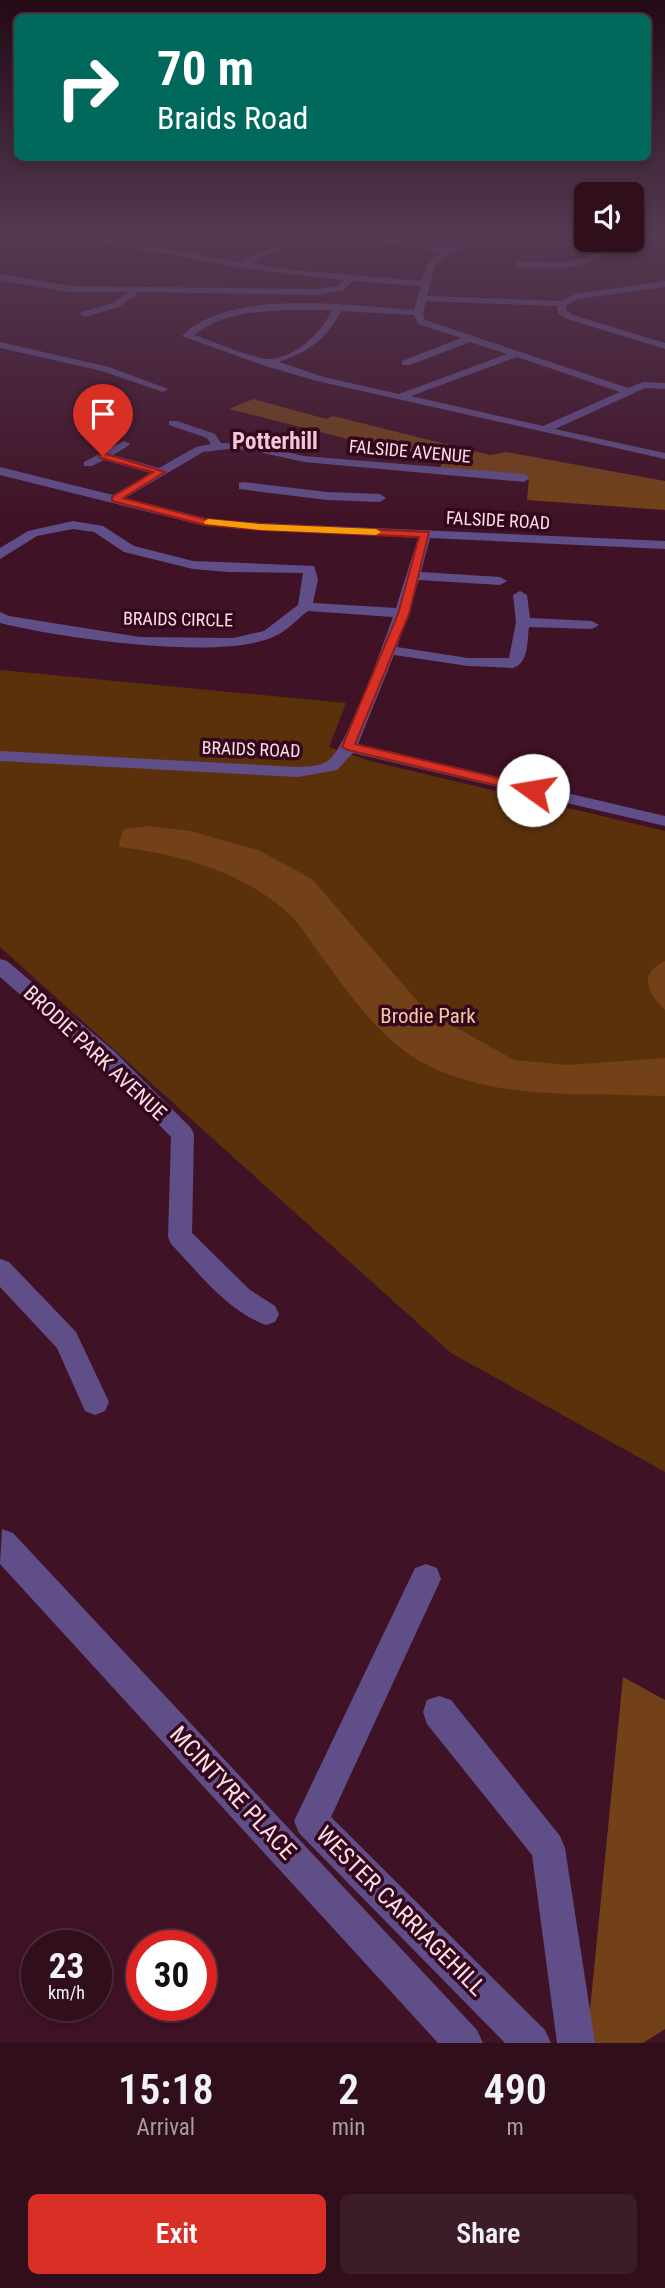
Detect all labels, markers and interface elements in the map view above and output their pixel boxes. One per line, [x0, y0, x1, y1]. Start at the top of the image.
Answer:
text: 70 m [157, 40, 254, 97]
icon: right [42, 42, 133, 133]
text: Braids Road [157, 99, 308, 137]
map controls [574, 182, 644, 252]
button: sound [574, 182, 644, 252]
pin [73, 384, 133, 456]
icon: arrive [84, 395, 122, 433]
district label: Potterhill [232, 428, 318, 455]
street label: FALSIDE AVENUE [348, 435, 472, 467]
street label: FALSIDE ROAD [445, 507, 551, 533]
street label: BRAIDS CIRCLE [123, 608, 233, 630]
street label: BRAIDS ROAD [201, 737, 301, 761]
position arrow [496, 753, 570, 827]
street label: BRODIE PARK AVENUE [19, 981, 171, 1125]
park label: Brodie Park [380, 1004, 476, 1028]
street label: MCINTYRE PLACE [164, 1721, 302, 1865]
street label: WESTER CARRIAGEHILL [310, 1820, 492, 2002]
speed limit sign: 30 [126, 1930, 217, 2021]
text: 23 [49, 1946, 84, 1987]
text: km/h [48, 1982, 85, 2003]
text: 15:18 [118, 2065, 214, 2114]
text: 2 [338, 2065, 359, 2114]
text: 490 [484, 2065, 547, 2114]
text: Arrival [137, 2114, 195, 2141]
text: min [332, 2114, 365, 2141]
text: m [507, 2114, 524, 2141]
button: Exit [28, 2194, 326, 2274]
button: Share [340, 2194, 637, 2274]

